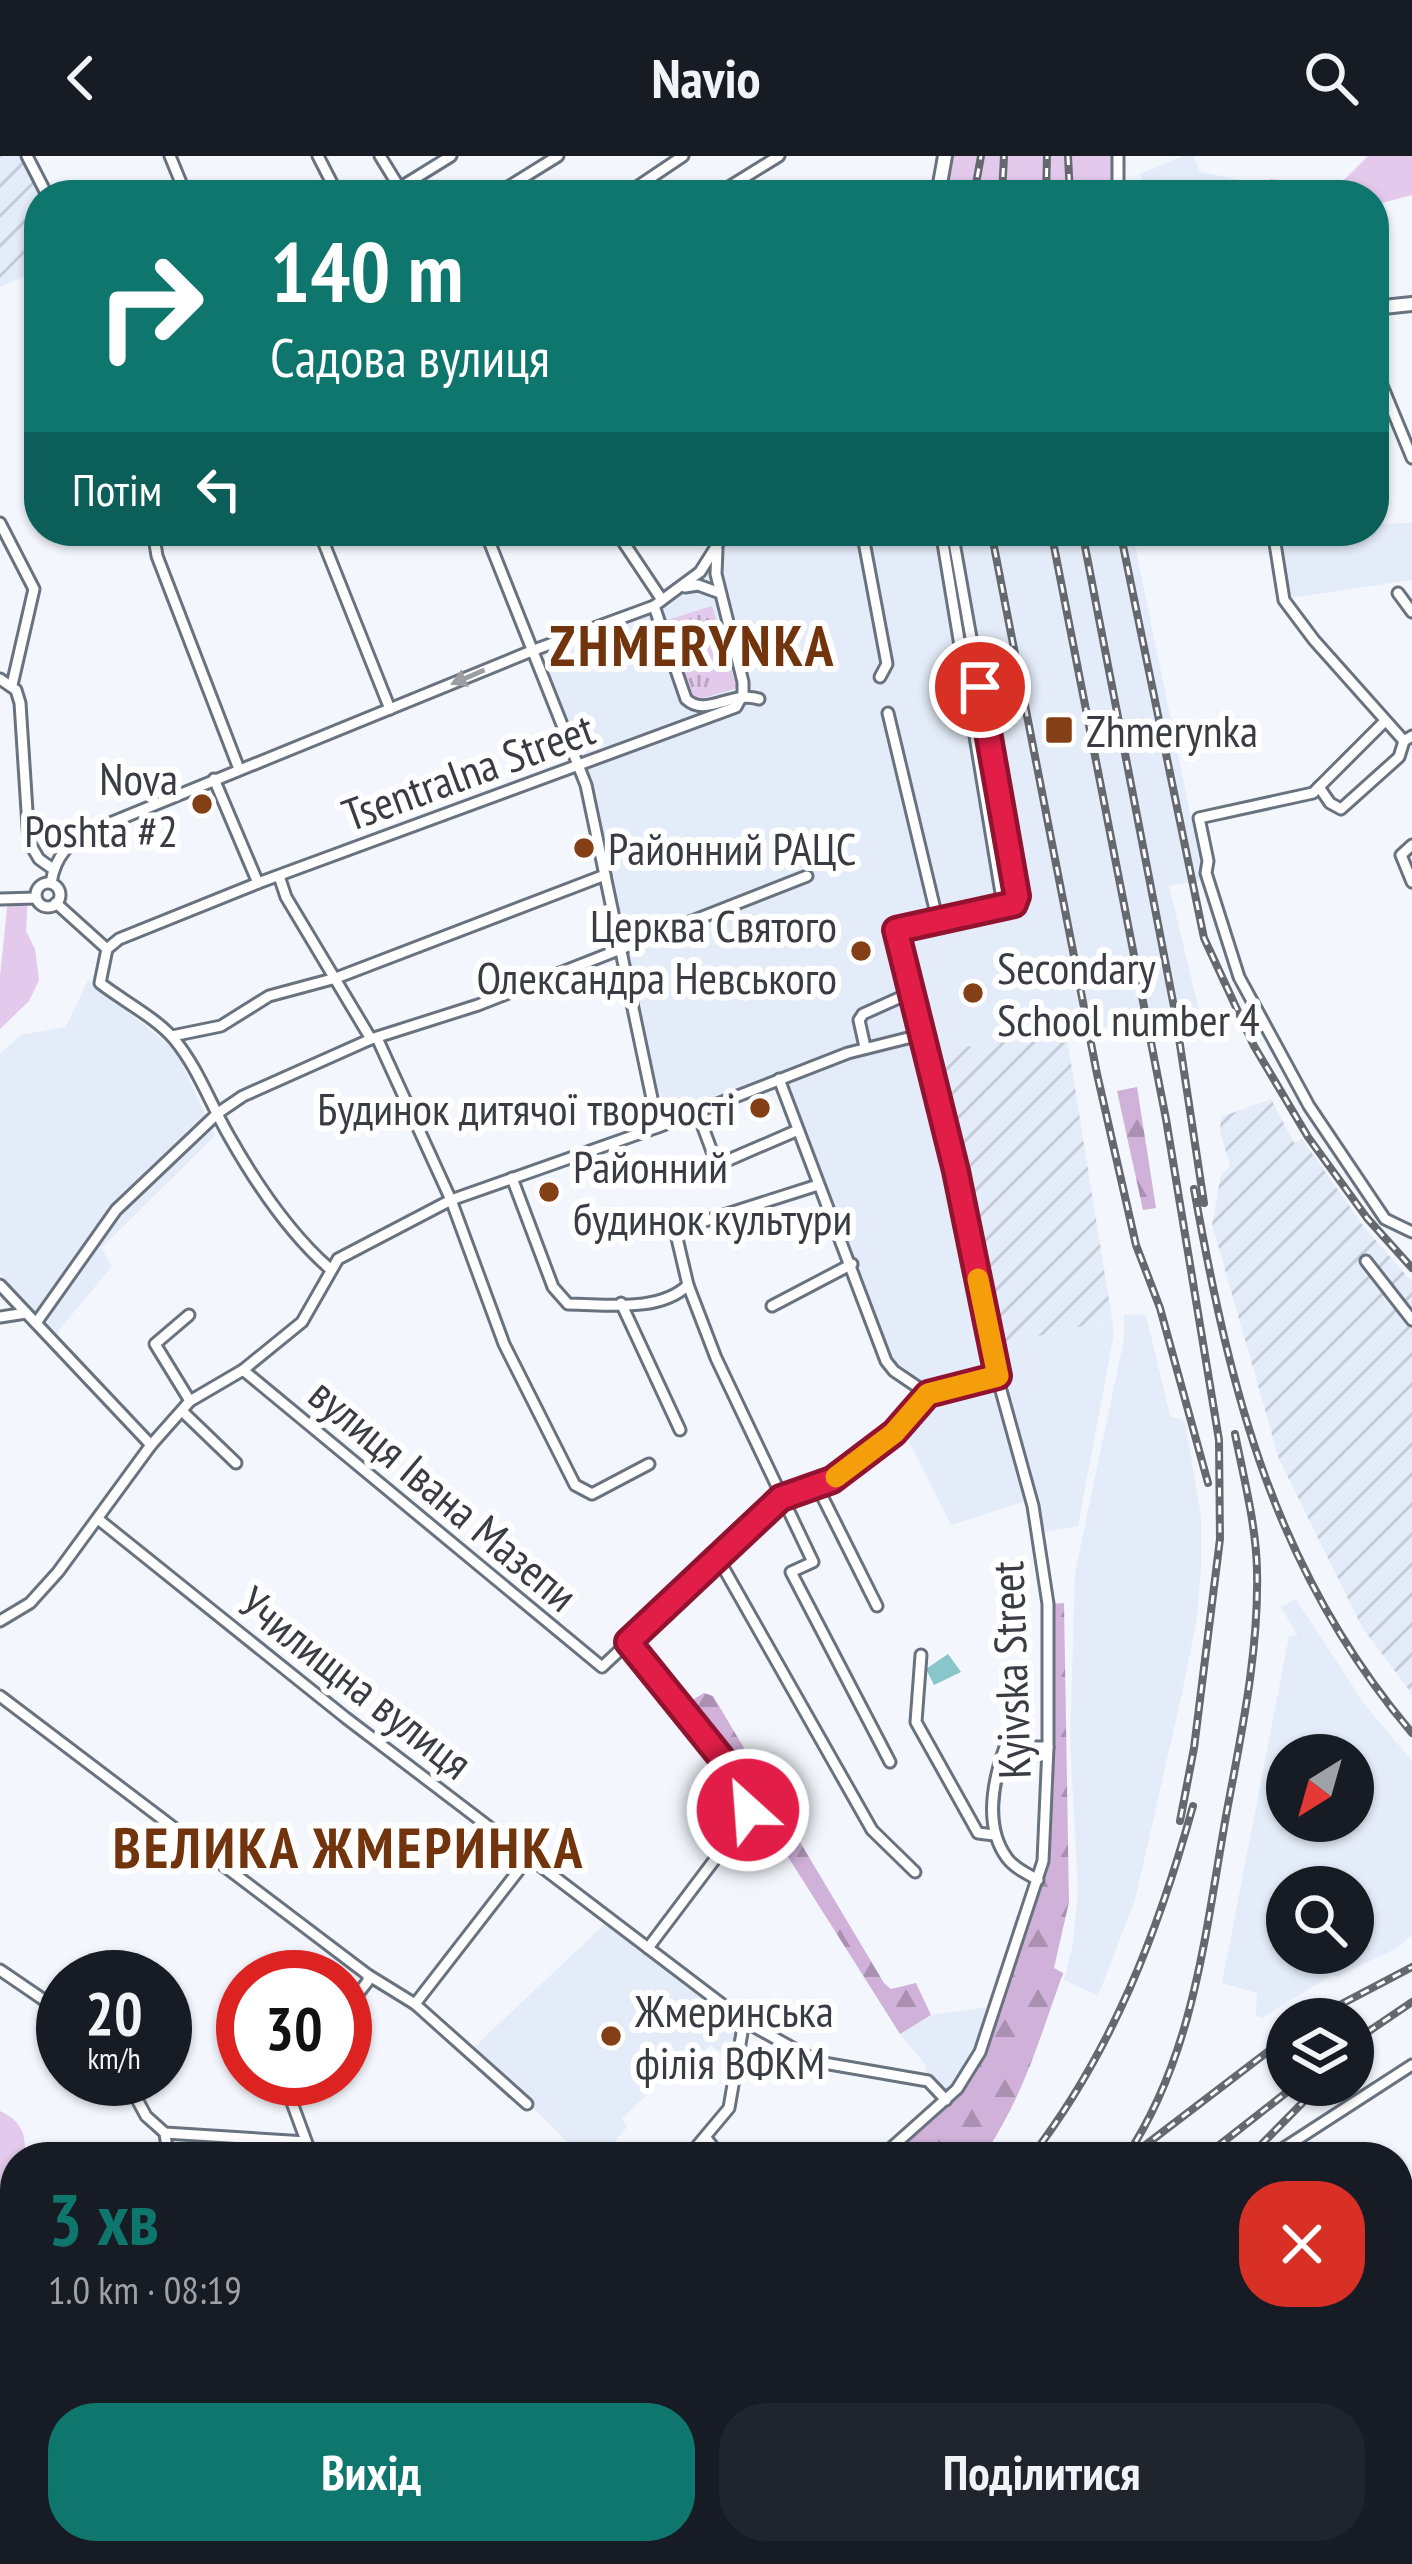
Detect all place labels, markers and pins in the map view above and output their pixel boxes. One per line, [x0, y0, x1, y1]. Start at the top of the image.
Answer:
pin [929, 636, 1031, 738]
place label: Zhmerynka [1086, 701, 1258, 759]
marker: Zhmerynka [1043, 714, 1075, 746]
place label: Nova Poshta #2 [24, 749, 178, 859]
marker: Nova Poshta #2 [189, 791, 215, 817]
place label: Районний РАЦС [608, 819, 856, 877]
marker: Районний РАЦС [571, 835, 597, 861]
place label: Церква Святого Олександра Невського [477, 896, 837, 1006]
marker: Церква Святого Олександра Невського [848, 938, 874, 964]
place label: Secondary School number 4 [997, 938, 1260, 1048]
marker: Secondary School number 4 [960, 980, 986, 1006]
place label: Будинок дитячої творчості [317, 1079, 736, 1137]
marker: Будинок дитячої творчості [747, 1095, 773, 1121]
place label: Районний будинок культури [573, 1137, 852, 1247]
marker: Районний будинок культури [536, 1179, 562, 1205]
place label: Жмеринська філія ВФКМ [634, 1981, 834, 2091]
marker: Жмеринська філія ВФКМ [598, 2023, 624, 2049]

